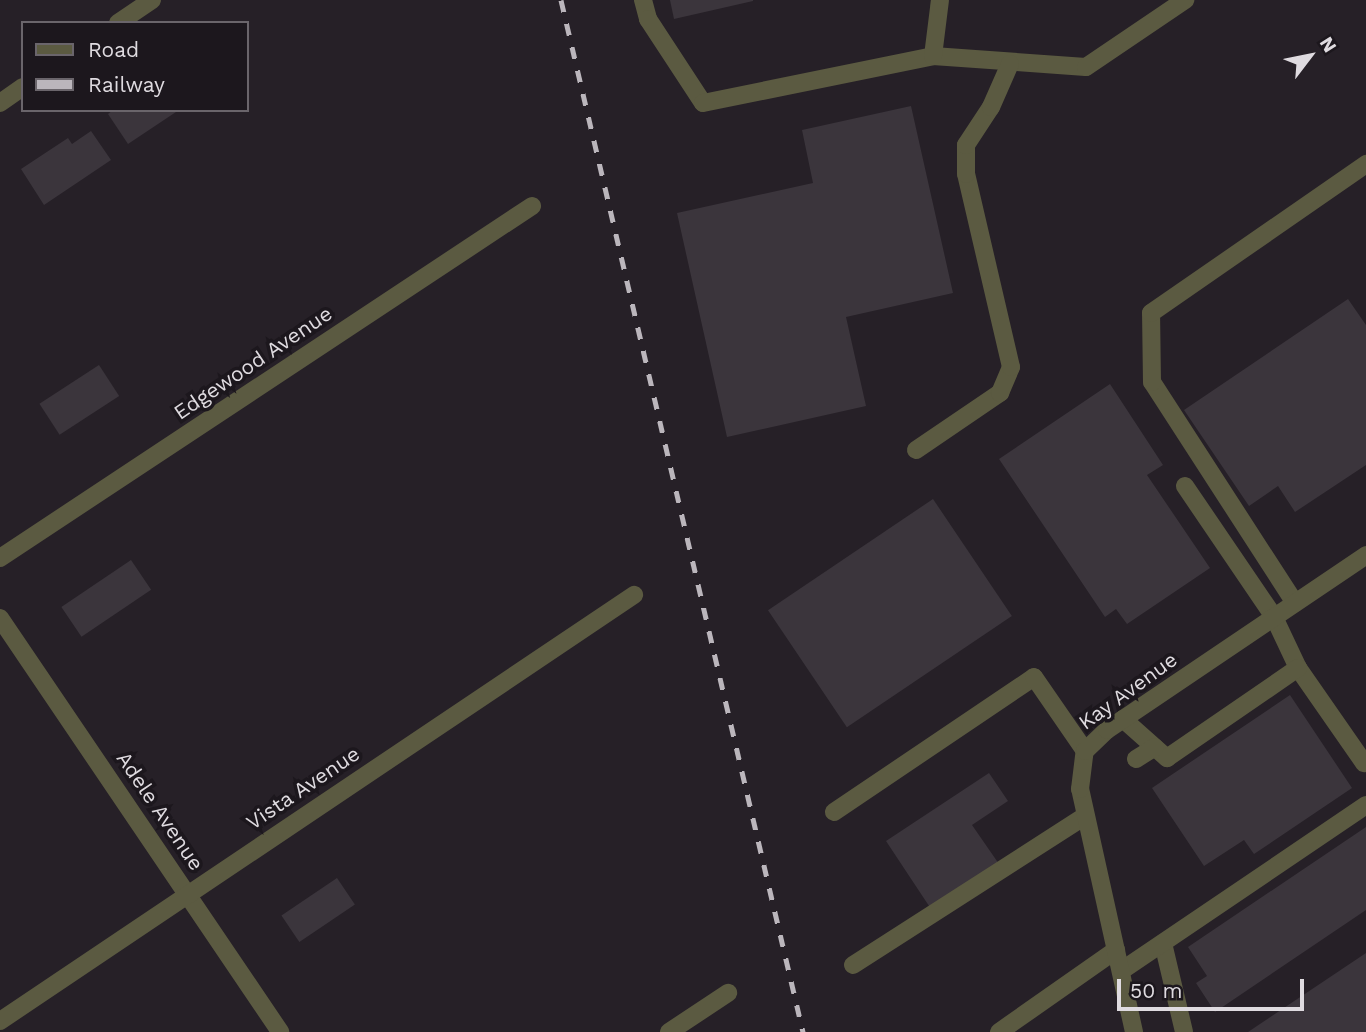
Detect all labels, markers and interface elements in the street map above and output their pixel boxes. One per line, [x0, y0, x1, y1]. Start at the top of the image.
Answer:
legend [21, 21, 248, 112]
north arrow [1275, 21, 1345, 91]
text: N [1315, 33, 1342, 57]
text: Road [88, 37, 139, 62]
text: Railway [88, 72, 165, 97]
street label: Edgewood Avenue [169, 300, 337, 426]
street label: Kay Avenue [1073, 646, 1183, 736]
street label: Vista Avenue [241, 741, 365, 835]
street label: Adele Avenue [111, 746, 209, 876]
scale bar [1121, 965, 1308, 1009]
text: 50 m [1130, 978, 1182, 1003]

